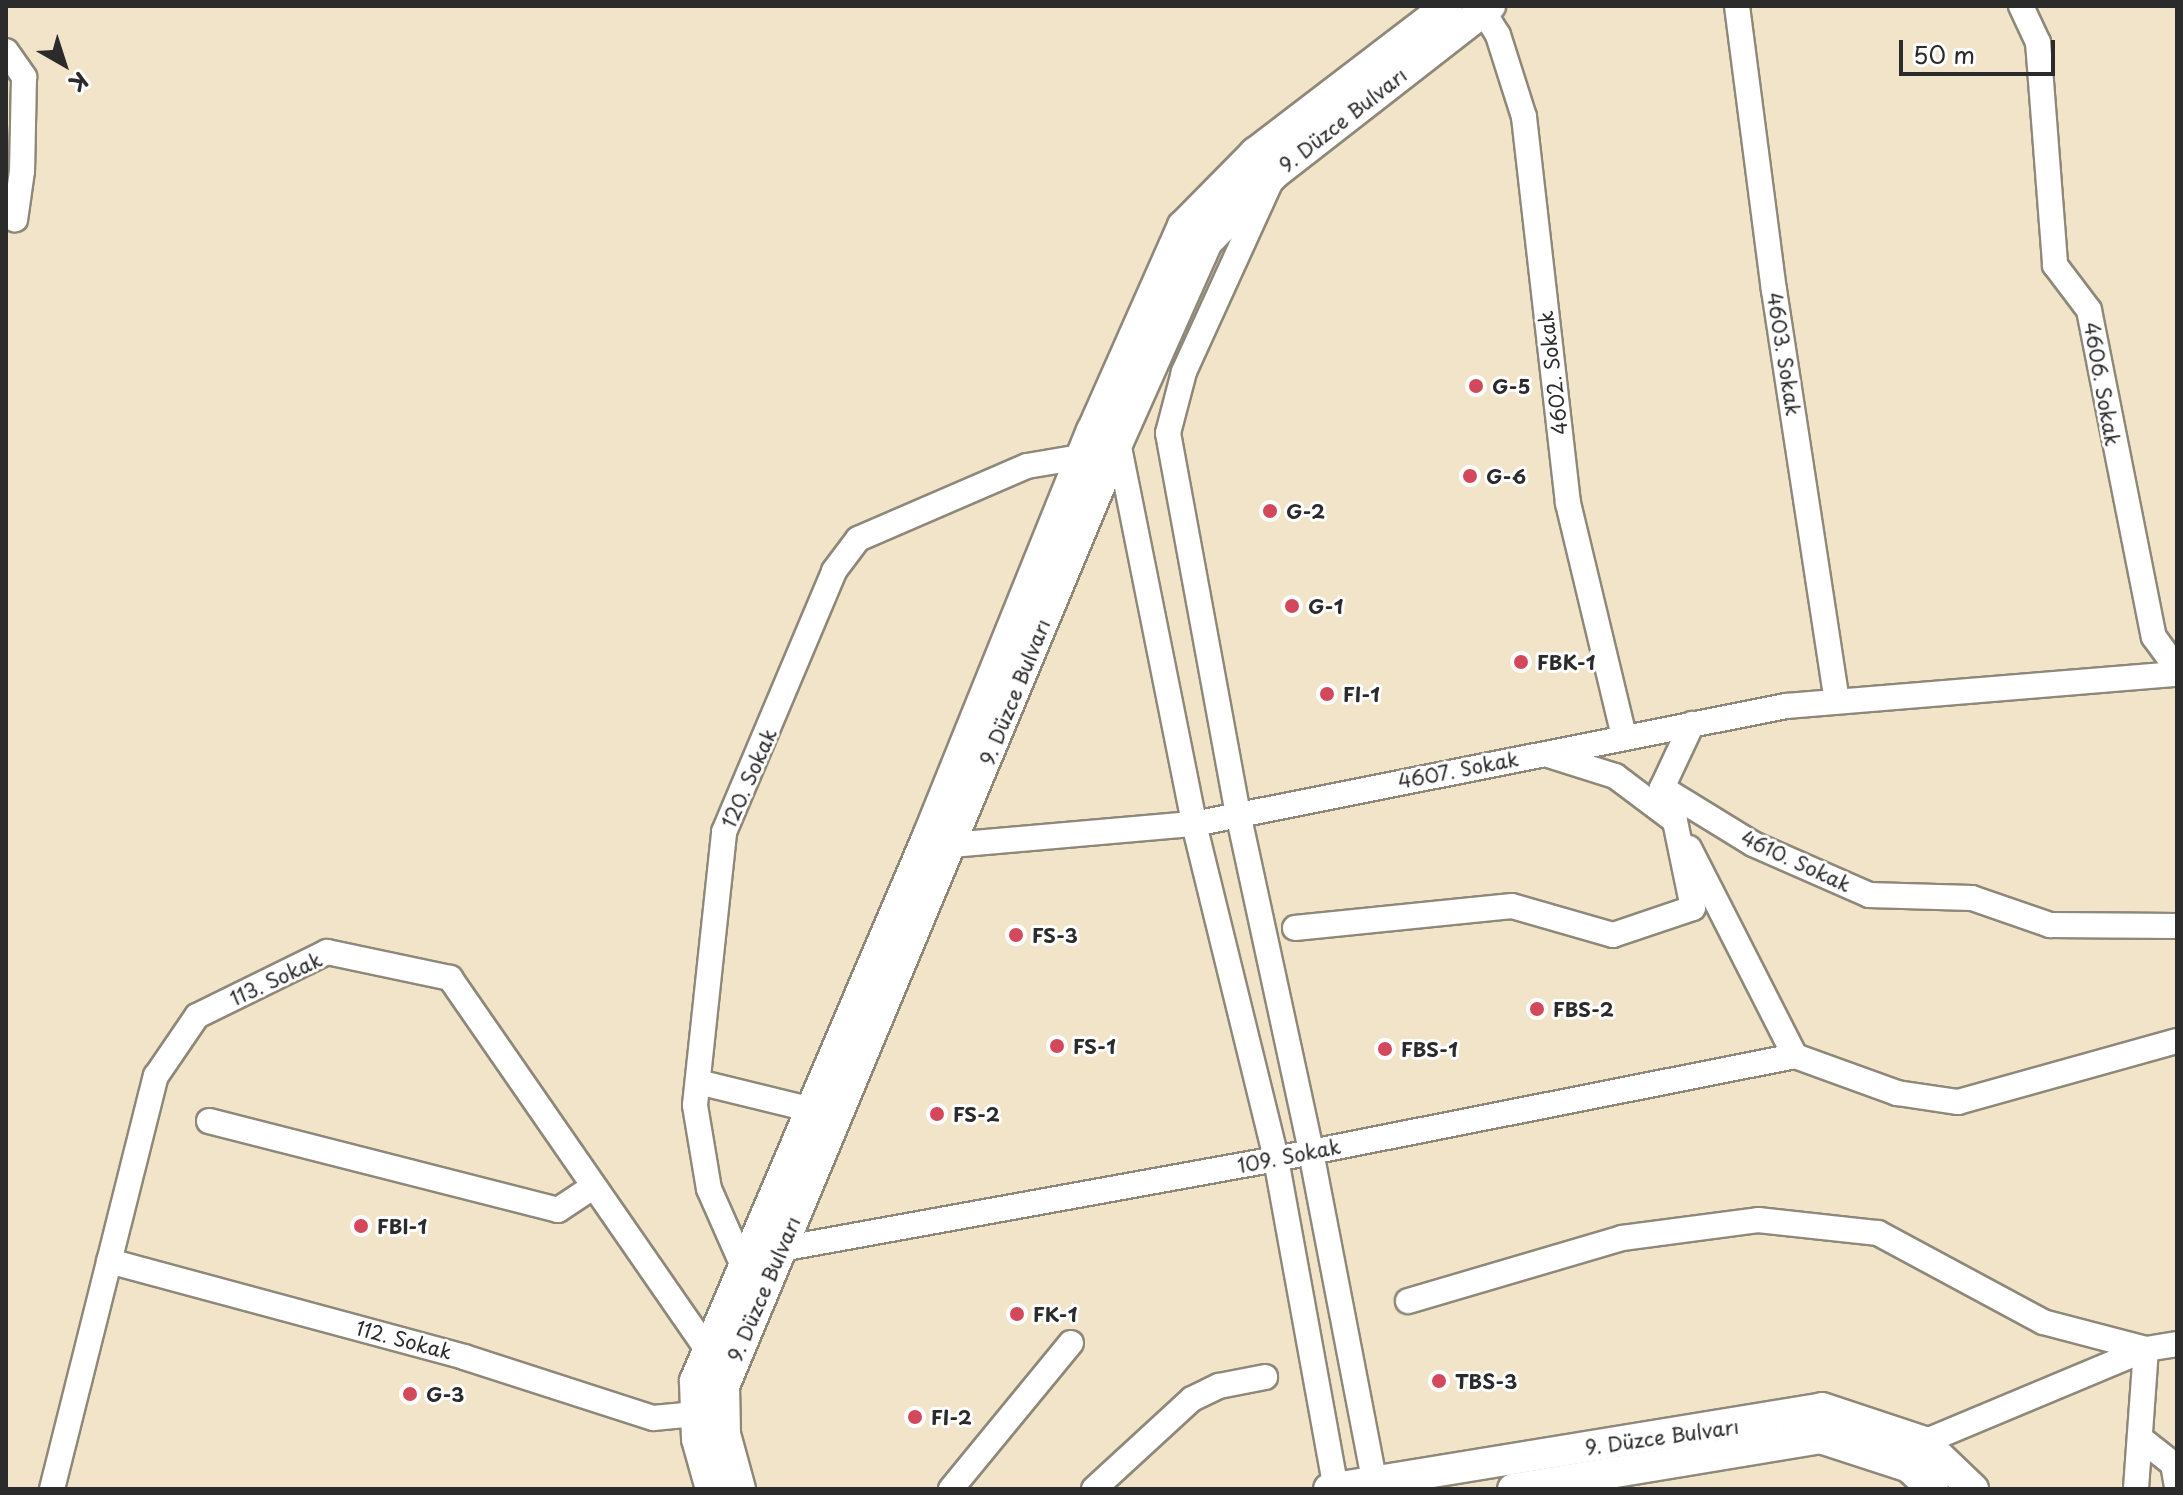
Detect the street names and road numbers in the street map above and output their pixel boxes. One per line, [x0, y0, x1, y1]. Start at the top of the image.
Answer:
street label: 9. Düzce Bulvarı [1275, 63, 1411, 177]
street label: 4603. Sokak [1762, 290, 1806, 418]
street label: 4602. Sokak [1533, 309, 1573, 437]
street label: 4606. Sokak [2079, 320, 2125, 448]
street label: 9. Düzce Bulvarı [975, 616, 1055, 768]
street label: 120. Sokak [716, 724, 782, 832]
street label: 4607. Sokak [1395, 747, 1521, 793]
street label: 4610. Sokak [1736, 825, 1856, 897]
street label: 113. Sokak [225, 947, 327, 1011]
street label: 109. Sokak [1235, 1134, 1343, 1178]
street label: 9. Düzce Bulvarı [723, 1213, 805, 1365]
street label: 112. Sokak [351, 1315, 457, 1365]
street label: 9. Düzce Bulvarı [1584, 1414, 1740, 1460]

